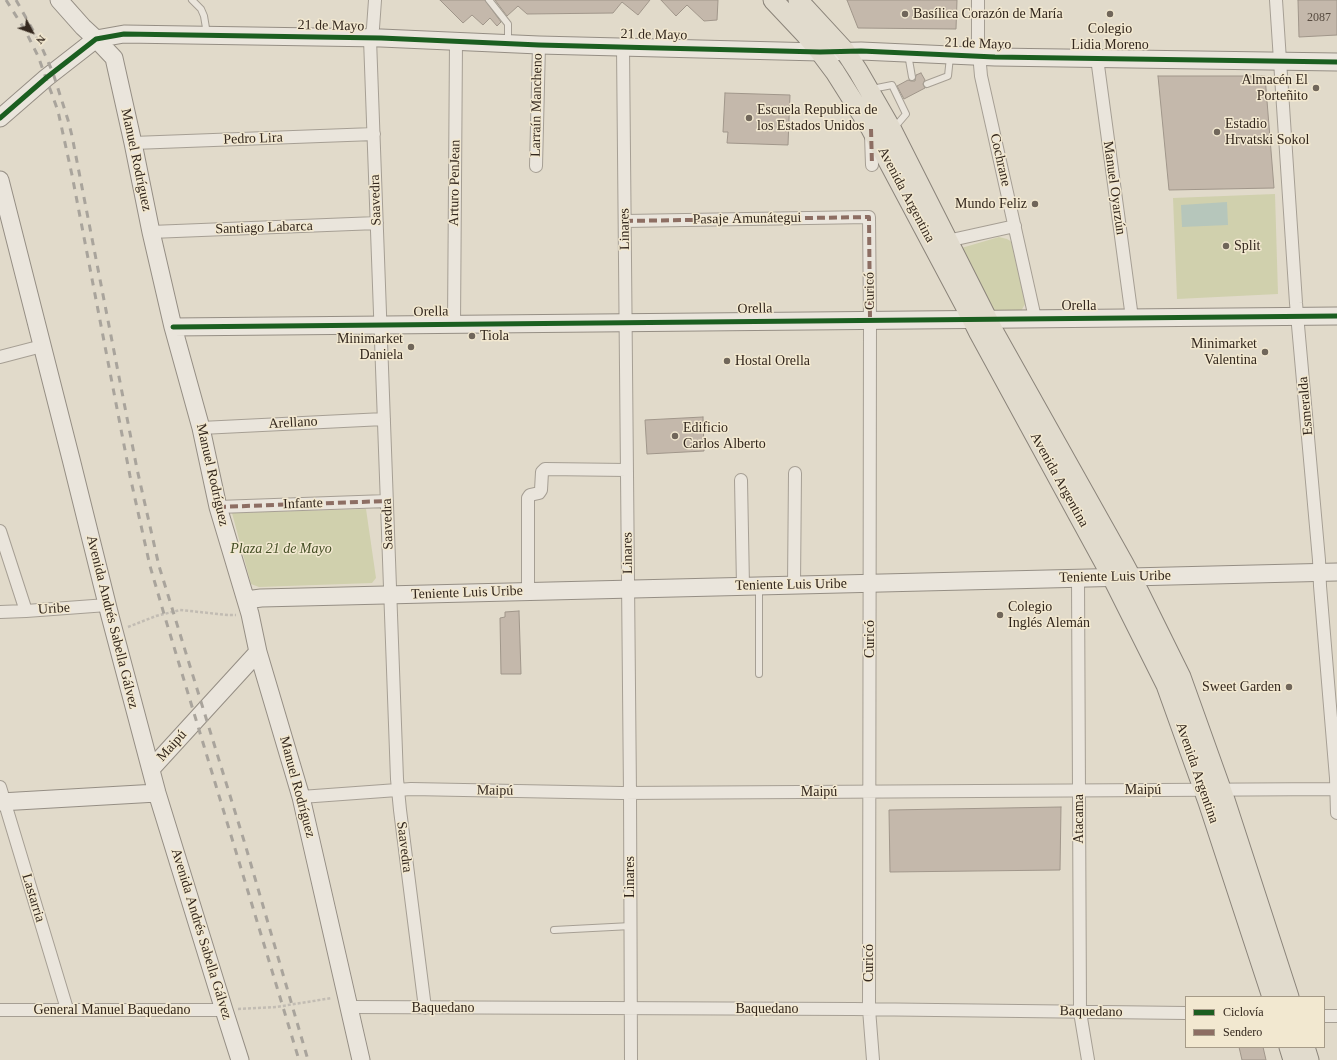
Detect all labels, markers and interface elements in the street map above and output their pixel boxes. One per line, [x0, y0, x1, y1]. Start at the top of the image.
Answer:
place label: Basílica Corazón de María [913, 6, 1063, 22]
marker: Basílica Corazón de María [900, 9, 910, 19]
marker: Colegio Lidia Moreno [1105, 9, 1115, 19]
house number: 2087 [1307, 11, 1331, 25]
north arrow [12, 12, 52, 52]
street label: 21 de Mayo [297, 17, 365, 35]
place label: Colegio Lidia Moreno [1071, 21, 1149, 54]
street label: 21 de Mayo [620, 26, 688, 44]
text: N [34, 33, 48, 47]
street label: 21 de Mayo [944, 34, 1012, 54]
street label: Larraín Mancheno [528, 53, 546, 157]
place label: Almacén El Porteñito [1242, 72, 1308, 104]
marker: Almacén El Porteñito [1311, 83, 1321, 93]
place label: Escuela Republica de los Estados Unidos [757, 102, 878, 134]
street label: Manuel Rodríguez [117, 107, 155, 213]
marker: Escuela Republica de los Estados Unidos [744, 113, 754, 123]
place label: Estadio Hrvatski Sokol [1225, 116, 1309, 148]
marker: Estadio Hrvatski Sokol [1212, 127, 1222, 137]
street label: Pedro Lira [223, 130, 283, 148]
street label: Cochrane [986, 132, 1014, 188]
street label: Arturo PenJean [446, 140, 464, 226]
street label: Manuel Oyarzún [1099, 140, 1129, 236]
street label: Avenida Argentina [874, 144, 938, 246]
street label: Saavedra [367, 174, 385, 226]
place label: Mundo Feliz [955, 196, 1027, 212]
marker: Mundo Feliz [1030, 199, 1040, 209]
street label: Linares [616, 208, 634, 250]
street label: Pasaje Amunátegui [693, 210, 801, 228]
street label: Santiago Labarca [215, 218, 313, 238]
place label: Split [1234, 238, 1260, 254]
marker: Split [1221, 241, 1231, 251]
street label: Curicó [861, 272, 879, 310]
street label: Orella [1062, 298, 1096, 314]
street label: Orella [737, 300, 773, 318]
street label: Orella [413, 303, 449, 321]
place label: Tiola [480, 328, 509, 344]
place label: Minimarket Daniela [337, 331, 403, 364]
marker: Tiola [467, 331, 477, 341]
place label: Minimarket Valentina [1191, 336, 1257, 368]
marker: Minimarket Daniela [406, 342, 416, 352]
marker: Minimarket Valentina [1260, 347, 1270, 357]
place label: Hostal Orella [735, 353, 810, 369]
marker: Hostal Orella [722, 356, 732, 366]
street label: Esmeralda [1295, 376, 1317, 436]
street label: Arellano [268, 413, 318, 433]
place label: Edificio Carlos Alberto [683, 420, 766, 452]
street label: Manuel Rodríguez [192, 422, 232, 528]
street label: Avenida Argentina [1026, 430, 1092, 530]
marker: Edificio Carlos Alberto [670, 431, 680, 441]
street label: Infante [283, 495, 323, 513]
street label: Saavedra [379, 498, 397, 550]
street label: Linares [619, 532, 637, 574]
street label: Avenida Andrés Sabella Gálvez [82, 534, 142, 710]
park label: Plaza 21 de Mayo [230, 541, 332, 557]
street label: Teniente Luis Uribe [1059, 568, 1171, 586]
street label: Teniente Luis Uribe [735, 576, 847, 594]
street label: Teniente Luis Uribe [411, 583, 523, 603]
place label: Colegio Inglés Alemán [1008, 599, 1090, 632]
street label: Uribe [38, 600, 70, 618]
marker: Colegio Inglés Alemán [995, 610, 1005, 620]
street label: Curicó [862, 620, 878, 658]
place label: Sweet Garden [1202, 679, 1281, 695]
marker: Sweet Garden [1284, 682, 1294, 692]
street label: Avenida Argentina [1172, 720, 1222, 826]
street label: Maipú [154, 727, 190, 765]
street label: Manuel Rodríguez [275, 734, 319, 840]
street label: Maipú [477, 782, 513, 800]
street label: Maipú [1125, 782, 1161, 798]
street label: Maipú [801, 784, 837, 800]
street label: Atacama [1071, 794, 1087, 844]
street label: Saavedra [393, 821, 415, 873]
street label: Avenida Andrés Sabella Gálvez [167, 846, 235, 1022]
street label: Linares [622, 856, 638, 898]
street label: Lastarria [18, 872, 48, 924]
street label: Curicó [861, 944, 877, 982]
legend [1185, 996, 1325, 1048]
street label: Baquedano [412, 1000, 474, 1016]
street label: Baquedano [736, 1001, 798, 1017]
street label: General Manuel Baquedano [33, 1002, 191, 1018]
street label: Baquedano [1059, 1003, 1123, 1021]
text: Ciclovía [1223, 1005, 1264, 1019]
text: Sendero [1223, 1025, 1262, 1039]

